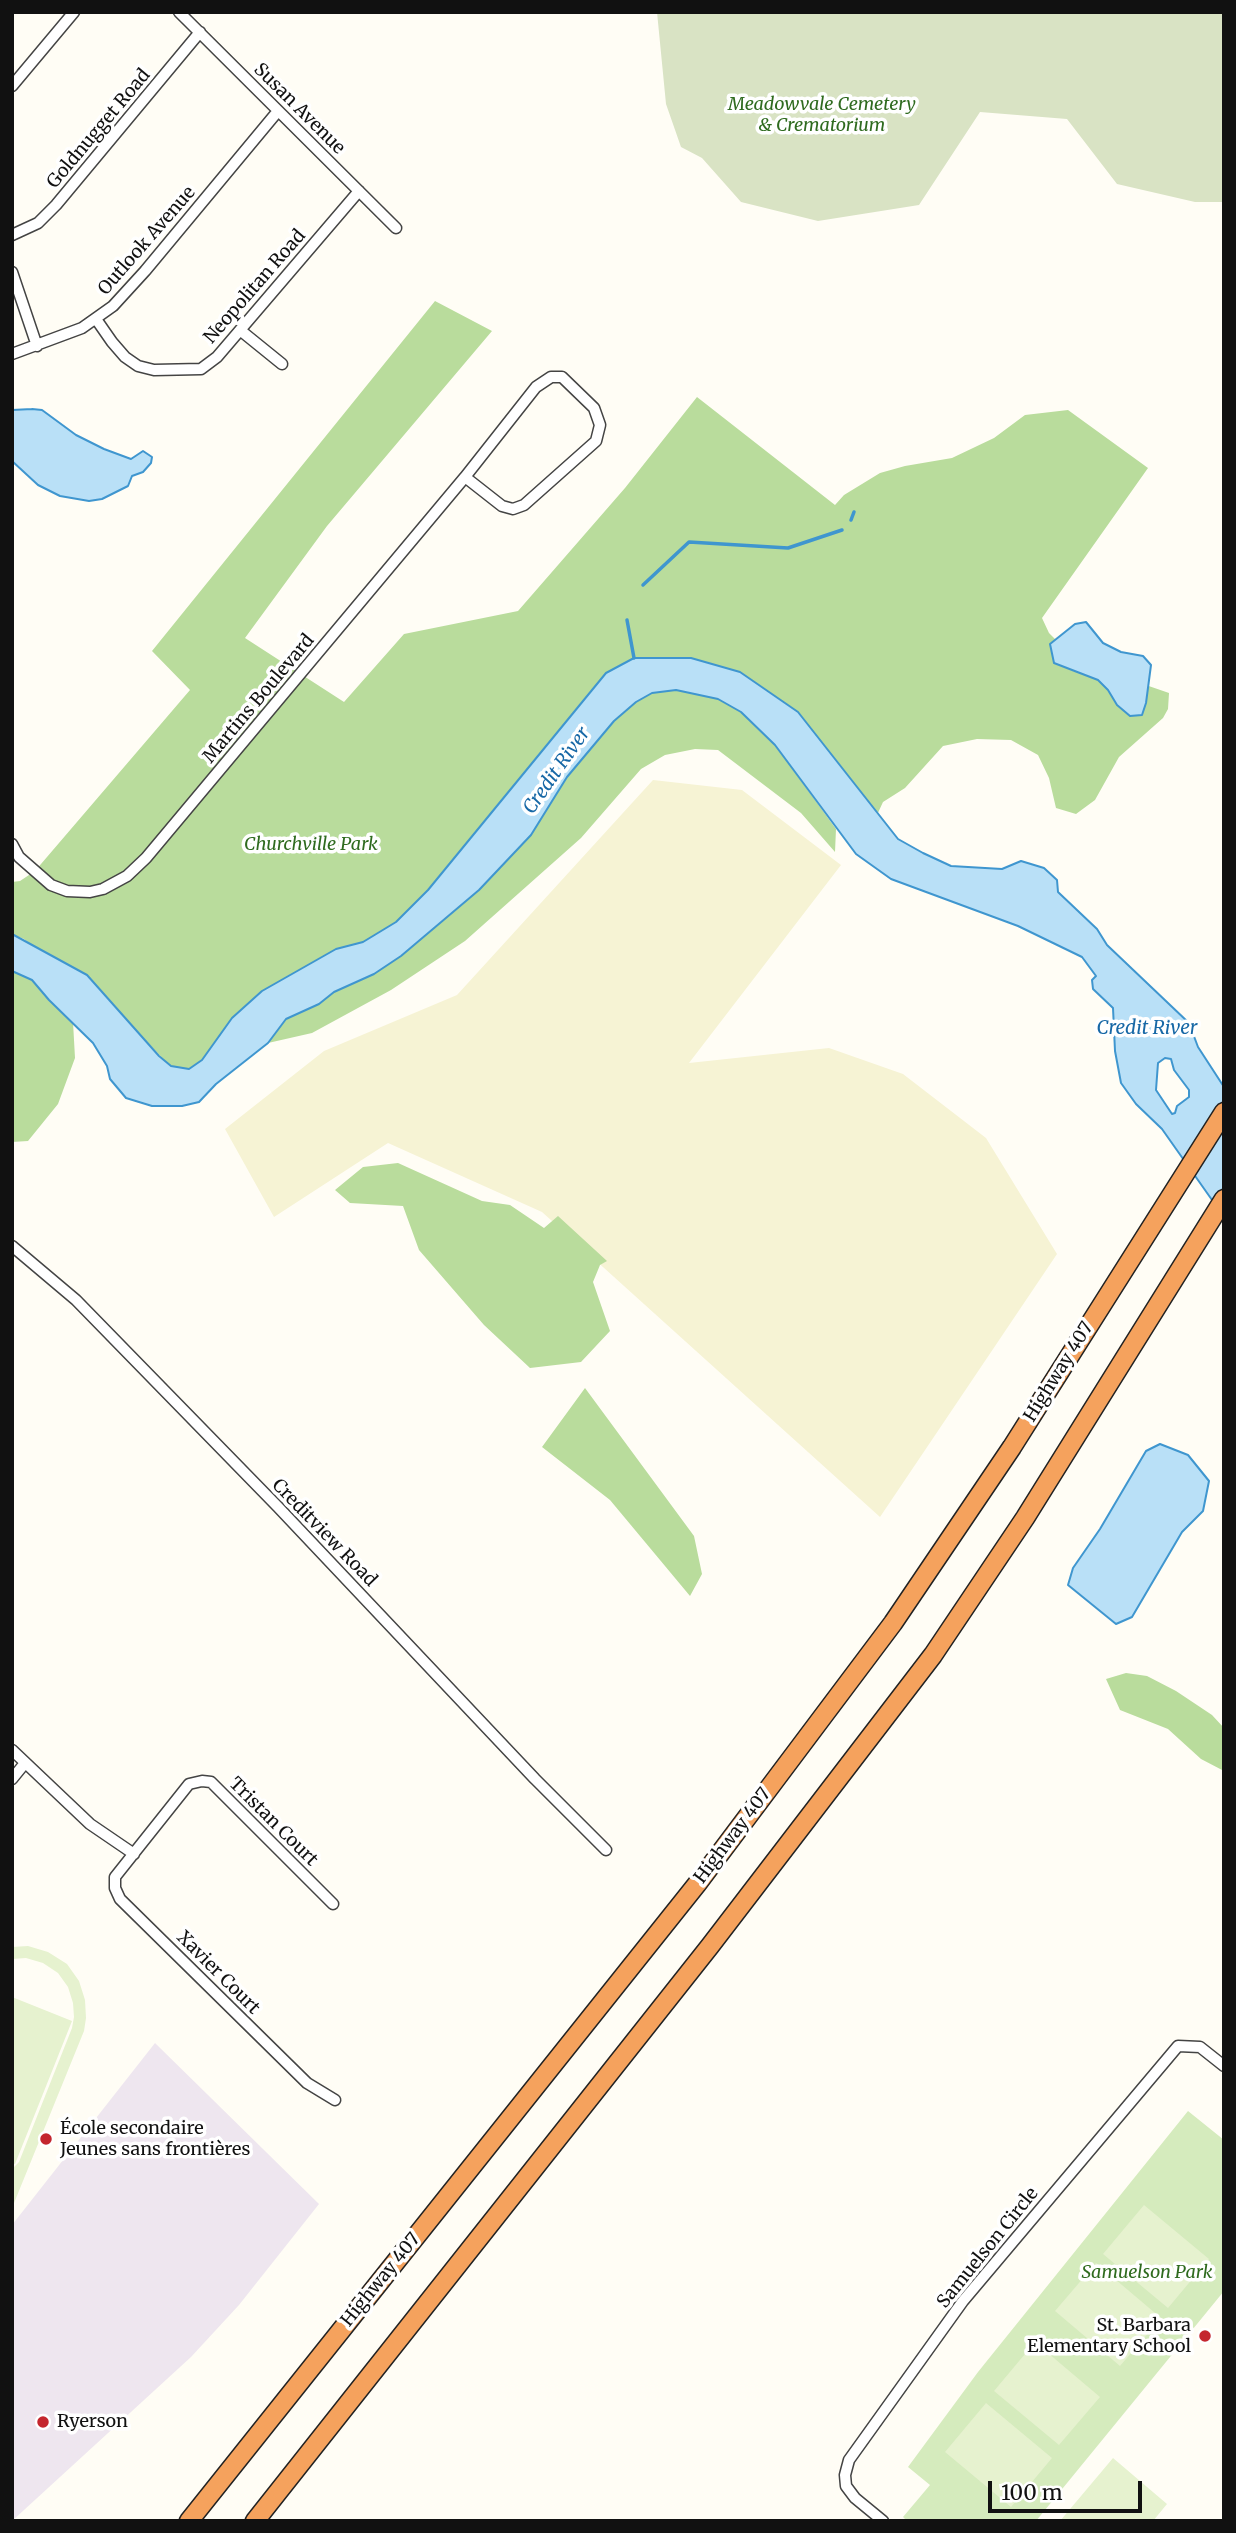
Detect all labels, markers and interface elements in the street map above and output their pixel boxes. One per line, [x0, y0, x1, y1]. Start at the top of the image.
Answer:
street label: Susan Avenue [249, 59, 349, 159]
street label: Goldnugget Road [43, 65, 155, 193]
park label: Meadowvale Cemetery & Crematorium [728, 94, 916, 136]
street label: Outlook Avenue [94, 182, 200, 300]
street label: Neopolitan Road [200, 226, 310, 348]
street label: Martins Boulevard [199, 630, 319, 768]
water label: Credit River [519, 723, 595, 819]
park label: Churchville Park [244, 834, 378, 856]
water label: Credit River [1097, 1018, 1197, 1040]
street label: Highway 407 [1020, 1318, 1098, 1426]
street label: Creditview Road [267, 1475, 381, 1591]
street label: Tristan Court [224, 1773, 322, 1871]
street label: Highway 407 [690, 1784, 776, 1888]
street label: Xavier Court [172, 1927, 264, 2019]
place label: École secondaire Jeunes sans frontières [60, 2118, 250, 2160]
marker: École secondaire Jeunes sans frontières [38, 2131, 54, 2147]
street label: Samuelson Circle [933, 2183, 1043, 2313]
street label: Highway 407 [337, 2229, 425, 2331]
park label: Samuelson Park [1081, 2262, 1213, 2284]
place label: St. Barbara Elementary School [1027, 2315, 1191, 2358]
marker: St. Barbara Elementary School [1197, 2328, 1213, 2344]
place label: Ryerson [57, 2411, 128, 2433]
marker: Ryerson [35, 2414, 51, 2430]
scale bar [991, 2466, 1145, 2510]
text: 100 m [1001, 2479, 1063, 2506]

